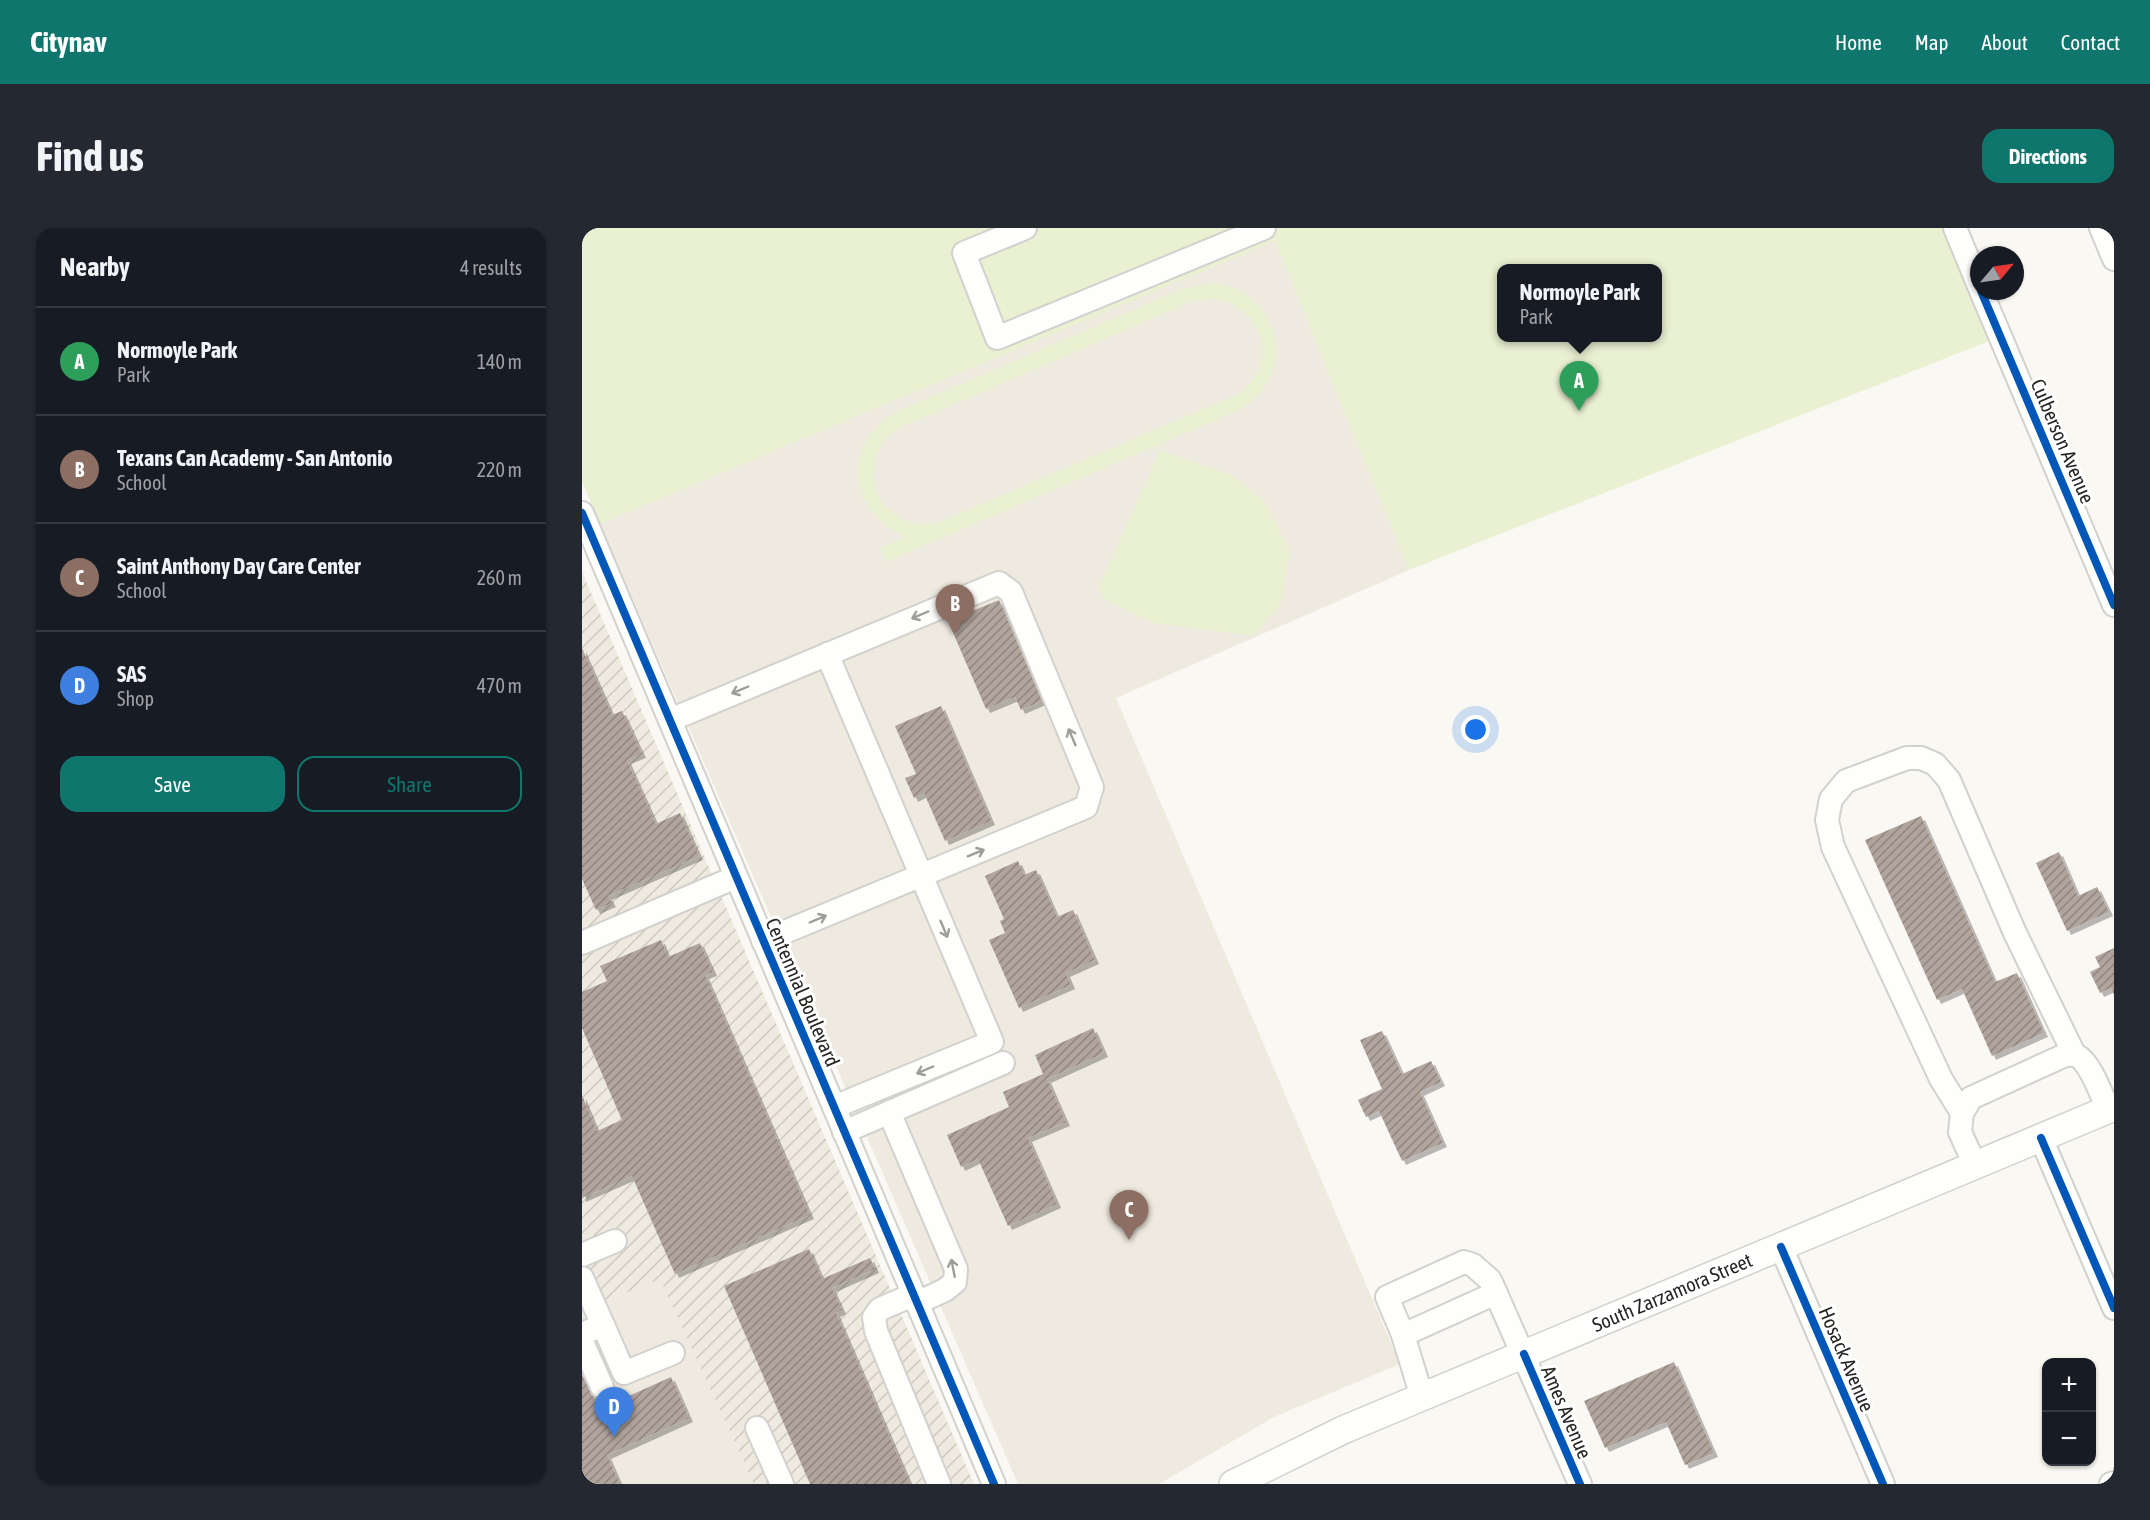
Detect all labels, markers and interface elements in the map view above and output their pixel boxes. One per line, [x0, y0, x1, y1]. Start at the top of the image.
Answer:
text: Citynav [30, 26, 107, 58]
text: Home [1835, 30, 1882, 54]
text: Map [1915, 30, 1949, 54]
text: About [1982, 30, 2028, 54]
text: Contact [2061, 30, 2120, 54]
button: Directions [1982, 129, 2114, 183]
text: Find us [36, 132, 144, 180]
north arrow [1970, 246, 2024, 300]
text: Nearby [60, 252, 130, 282]
text: 4 results [460, 256, 522, 279]
popup [1497, 264, 1662, 342]
text: Normoyle Park [1519, 279, 1640, 305]
text: Park [1519, 305, 1553, 328]
text: Normoyle Park [117, 337, 237, 363]
text: A [75, 350, 84, 373]
text: 140 m [477, 350, 522, 373]
pin: A [1560, 362, 1598, 411]
text: Park [117, 363, 150, 386]
street label: Culberson Avenue [2026, 375, 2100, 507]
text: Texans Can Academy - San Antonio [117, 445, 393, 471]
text: B [75, 458, 84, 481]
text: 220 m [477, 458, 522, 481]
text: School [117, 471, 167, 494]
text: Saint Anthony Day Care Center [117, 553, 361, 579]
text: C [75, 566, 84, 589]
text: 260 m [477, 566, 522, 589]
text: School [117, 579, 167, 602]
pin: B [936, 584, 974, 634]
one-way arrow [911, 611, 929, 622]
text: SAS [117, 661, 146, 687]
text: D [74, 674, 85, 697]
text: 470 m [477, 674, 522, 697]
one-way arrow [731, 685, 750, 696]
text: Shop [117, 687, 154, 710]
your location [1461, 715, 1490, 744]
one-way arrow [1066, 729, 1077, 747]
button: Save [60, 756, 285, 812]
button: Share [297, 756, 522, 812]
one-way arrow [966, 847, 984, 858]
one-way arrow [808, 913, 826, 924]
street label: Centennial Boulevard [761, 914, 845, 1070]
one-way arrow [939, 920, 950, 938]
one-way arrow [916, 1065, 935, 1076]
pin: C [1110, 1190, 1148, 1240]
street label: South Zarzamora Street [1589, 1248, 1756, 1336]
one-way arrow [947, 1259, 958, 1278]
street label: Hosack Avenue [1815, 1303, 1879, 1415]
map controls [2042, 1358, 2096, 1466]
button: + [2042, 1358, 2096, 1412]
street label: Ames Avenue [1537, 1362, 1597, 1462]
pin: D [594, 1388, 633, 1437]
button: − [2042, 1412, 2096, 1466]

